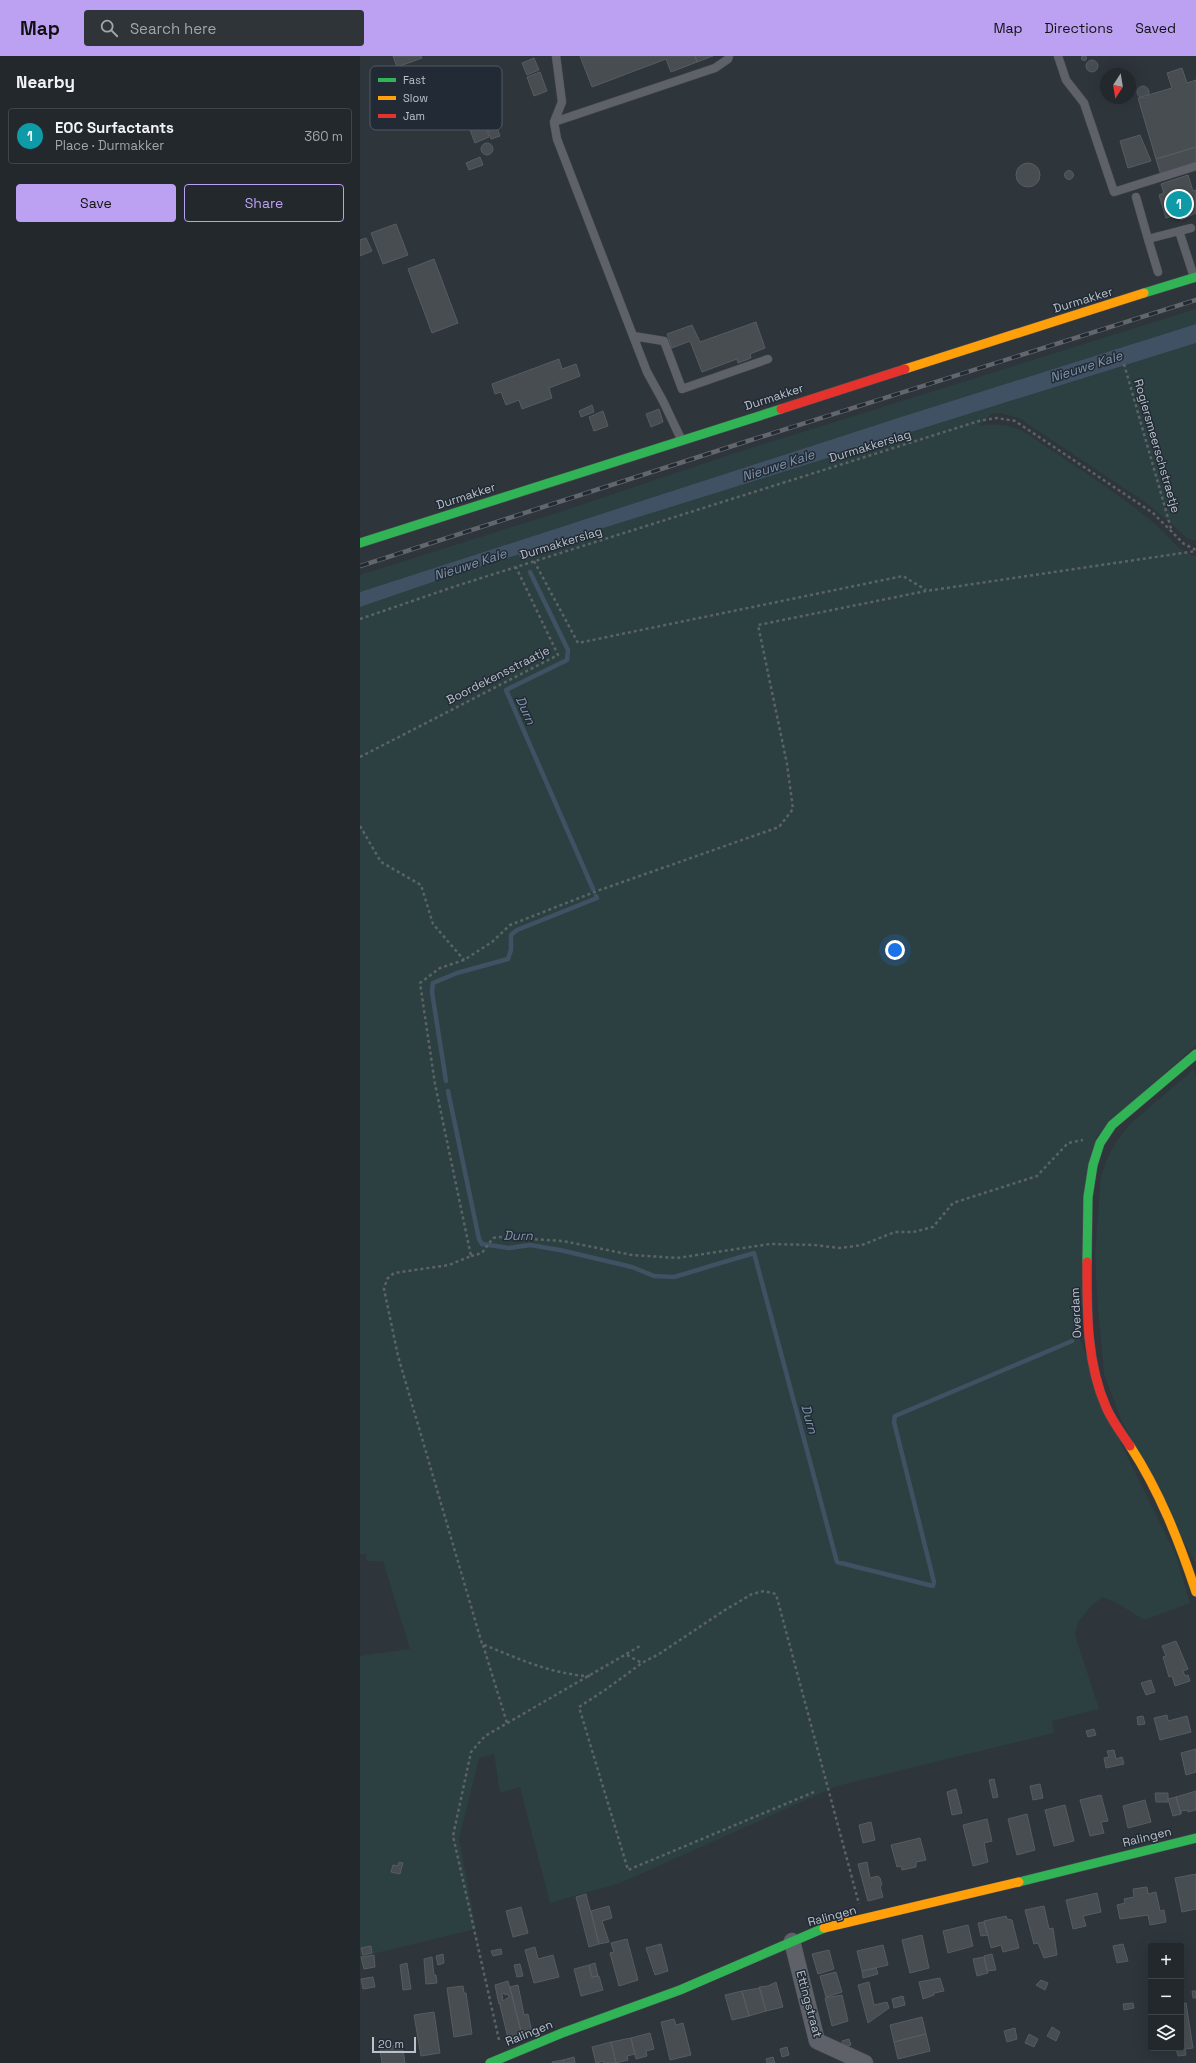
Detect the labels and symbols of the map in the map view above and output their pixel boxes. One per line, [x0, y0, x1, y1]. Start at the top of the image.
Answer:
legend [370, 66, 502, 130]
north arrow [1100, 68, 1136, 104]
text: Fast [403, 73, 426, 87]
text: Slow [403, 91, 428, 105]
text: Jam [403, 109, 425, 123]
pin: 1 [1166, 189, 1192, 219]
street label: Durmakker [1051, 283, 1115, 317]
water label: Nieuwe Kale [1048, 346, 1126, 386]
street label: Rogiersmeerschstraetje [1130, 377, 1184, 515]
street label: Durmakker [742, 380, 806, 414]
street label: Durmakkerslag [827, 426, 913, 466]
water label: Nieuwe Kale [740, 445, 818, 485]
street label: Durmakker [434, 479, 498, 513]
street label: Durmakkerslag [518, 523, 604, 563]
water label: Nieuwe Kale [432, 544, 510, 584]
street label: Boordekensstraatje [444, 642, 552, 708]
water label: Durn [512, 693, 540, 728]
your location [885, 940, 905, 960]
water label: Durn [503, 1227, 534, 1244]
street label: Overdam [1067, 1287, 1085, 1339]
water label: Durn [797, 1403, 822, 1437]
street label: Ralingen [1121, 1823, 1173, 1851]
street label: Ralingen [806, 1902, 858, 1930]
street label: Ettingstraat [792, 1969, 826, 2039]
street label: Ralingen [503, 2016, 555, 2050]
scale bar [372, 2035, 416, 2054]

